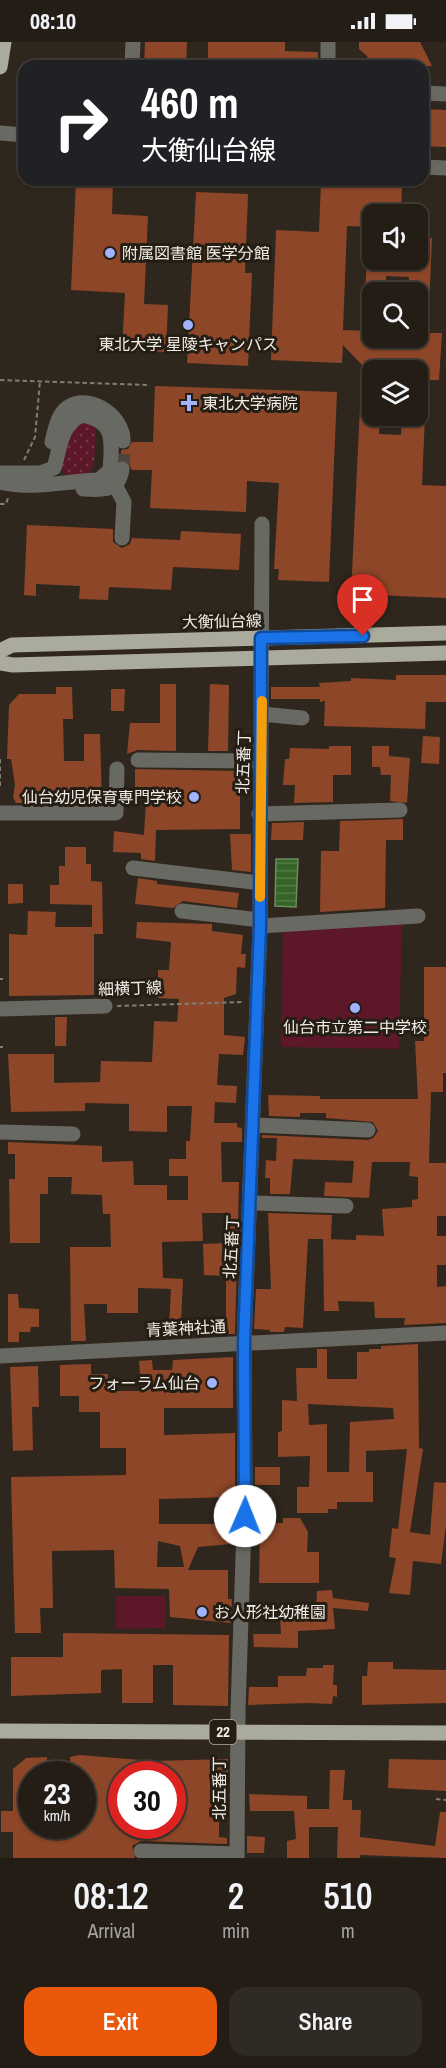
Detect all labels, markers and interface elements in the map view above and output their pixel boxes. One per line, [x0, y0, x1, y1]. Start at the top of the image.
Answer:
text: 08:10 [30, 6, 76, 36]
text: 460 m [141, 75, 239, 131]
icon: right [42, 84, 120, 162]
text: 大衡仙台線 [141, 132, 276, 168]
map controls [362, 204, 428, 426]
button: sound [362, 204, 428, 270]
place label: 附属図書館 医学分館 [122, 242, 270, 264]
marker: 附属図書館 医学分館 [103, 246, 117, 260]
button: search [362, 282, 428, 348]
marker: 東北大学 星陵キャンパス [181, 318, 195, 332]
place label: 東北大学 星陵キャンパス [98, 333, 278, 355]
button: layers [362, 360, 428, 426]
place label: 東北大学病院 [202, 392, 298, 414]
marker: 東北大学病院 [180, 394, 198, 412]
pin [337, 574, 388, 636]
icon: arrive [346, 583, 379, 616]
street label: 大衡仙台線 [182, 609, 262, 633]
street label: 北五番丁 [231, 730, 255, 794]
place label: 仙台幼児保育専門学校 [22, 786, 182, 808]
marker: 仙台幼児保育専門学校 [187, 790, 201, 804]
street label: 細横丁線 [98, 976, 162, 1000]
marker: 仙台市立第二中学校 [348, 1001, 362, 1015]
place label: 仙台市立第二中学校 [283, 1016, 427, 1038]
street label: 北五番丁 [218, 1214, 244, 1280]
street label: 青葉神社通 [145, 1315, 227, 1341]
place label: フォーラム仙台 [88, 1372, 200, 1394]
marker: フォーラム仙台 [205, 1376, 219, 1390]
position arrow [213, 1484, 277, 1548]
place label: お人形社幼稚園 [214, 1601, 326, 1623]
marker: お人形社幼稚園 [195, 1605, 209, 1619]
road number: 22 [210, 1720, 236, 1744]
street label: 北五番丁 [208, 1756, 230, 1820]
speed limit sign: 30 [108, 1761, 186, 1839]
text: 23 [43, 1773, 71, 1813]
text: km/h [44, 1805, 70, 1826]
text: 08:12 [74, 1872, 149, 1920]
text: 2 [228, 1872, 244, 1920]
text: 510 [323, 1872, 372, 1920]
text: Arrival [87, 1917, 135, 1944]
text: min [222, 1917, 250, 1944]
text: m [341, 1917, 355, 1944]
button: Exit [24, 1987, 217, 2056]
button: Share [229, 1987, 422, 2056]

